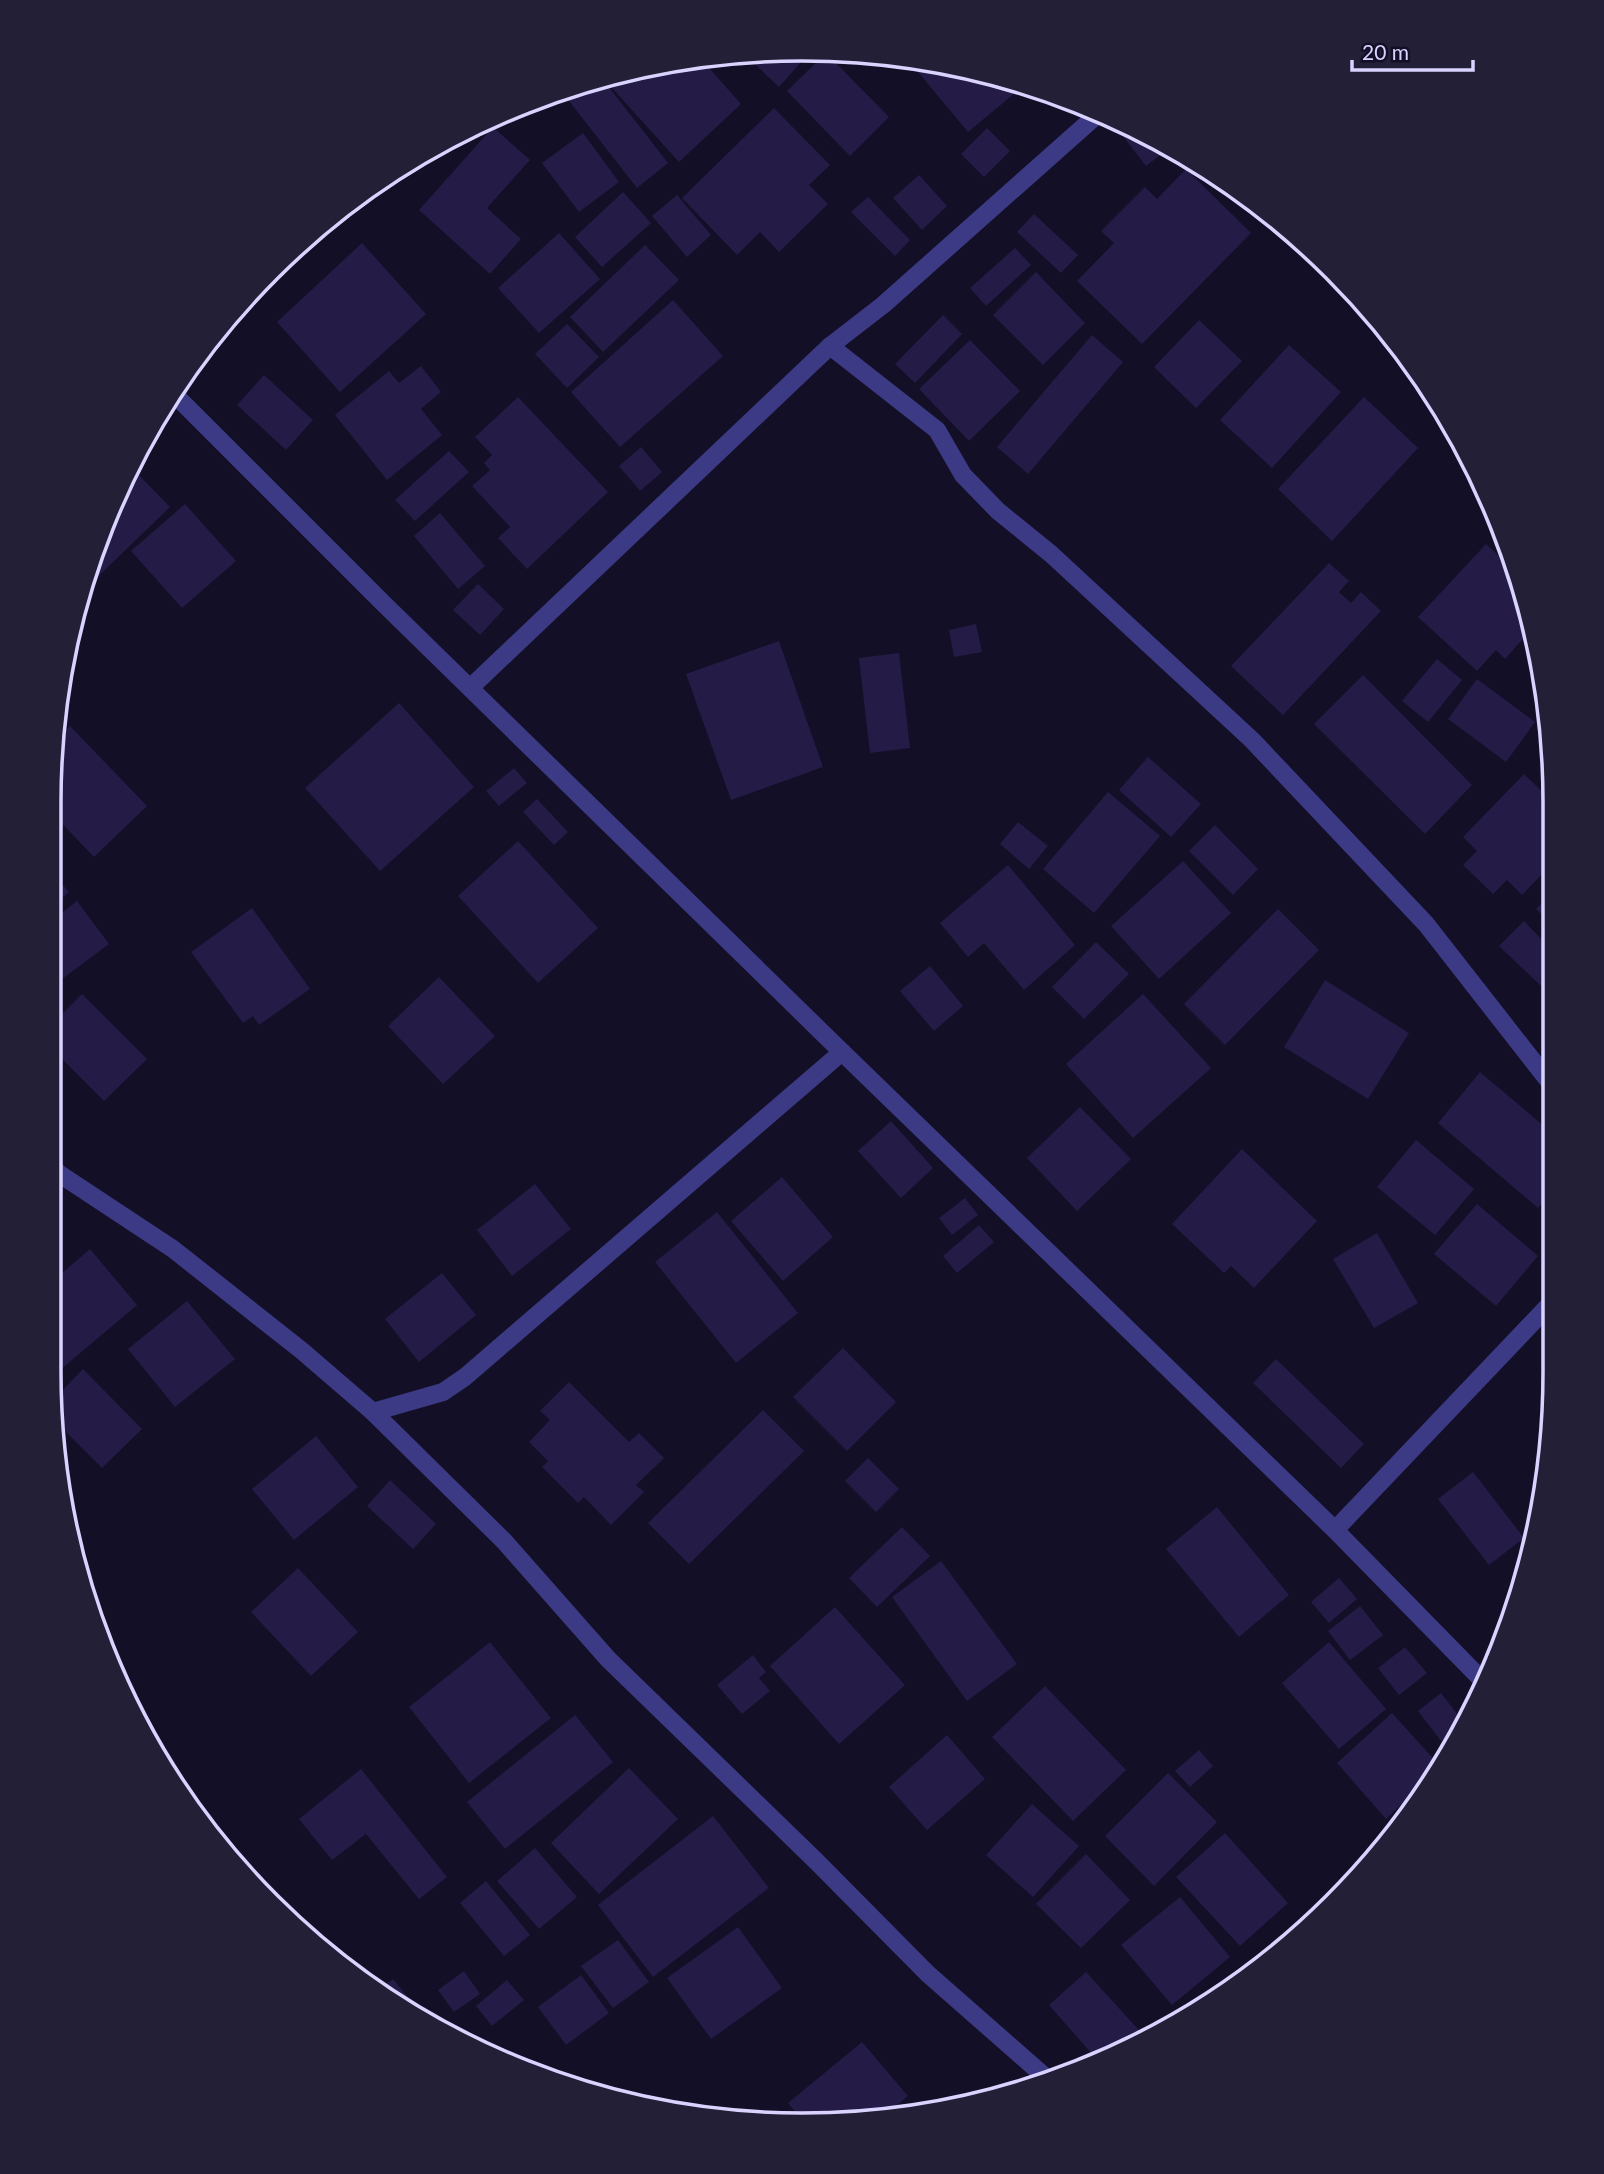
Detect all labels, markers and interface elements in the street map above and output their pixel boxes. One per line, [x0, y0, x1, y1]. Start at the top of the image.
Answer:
scale bar [1352, 28, 1473, 72]
text: 20 m [1362, 39, 1409, 64]

